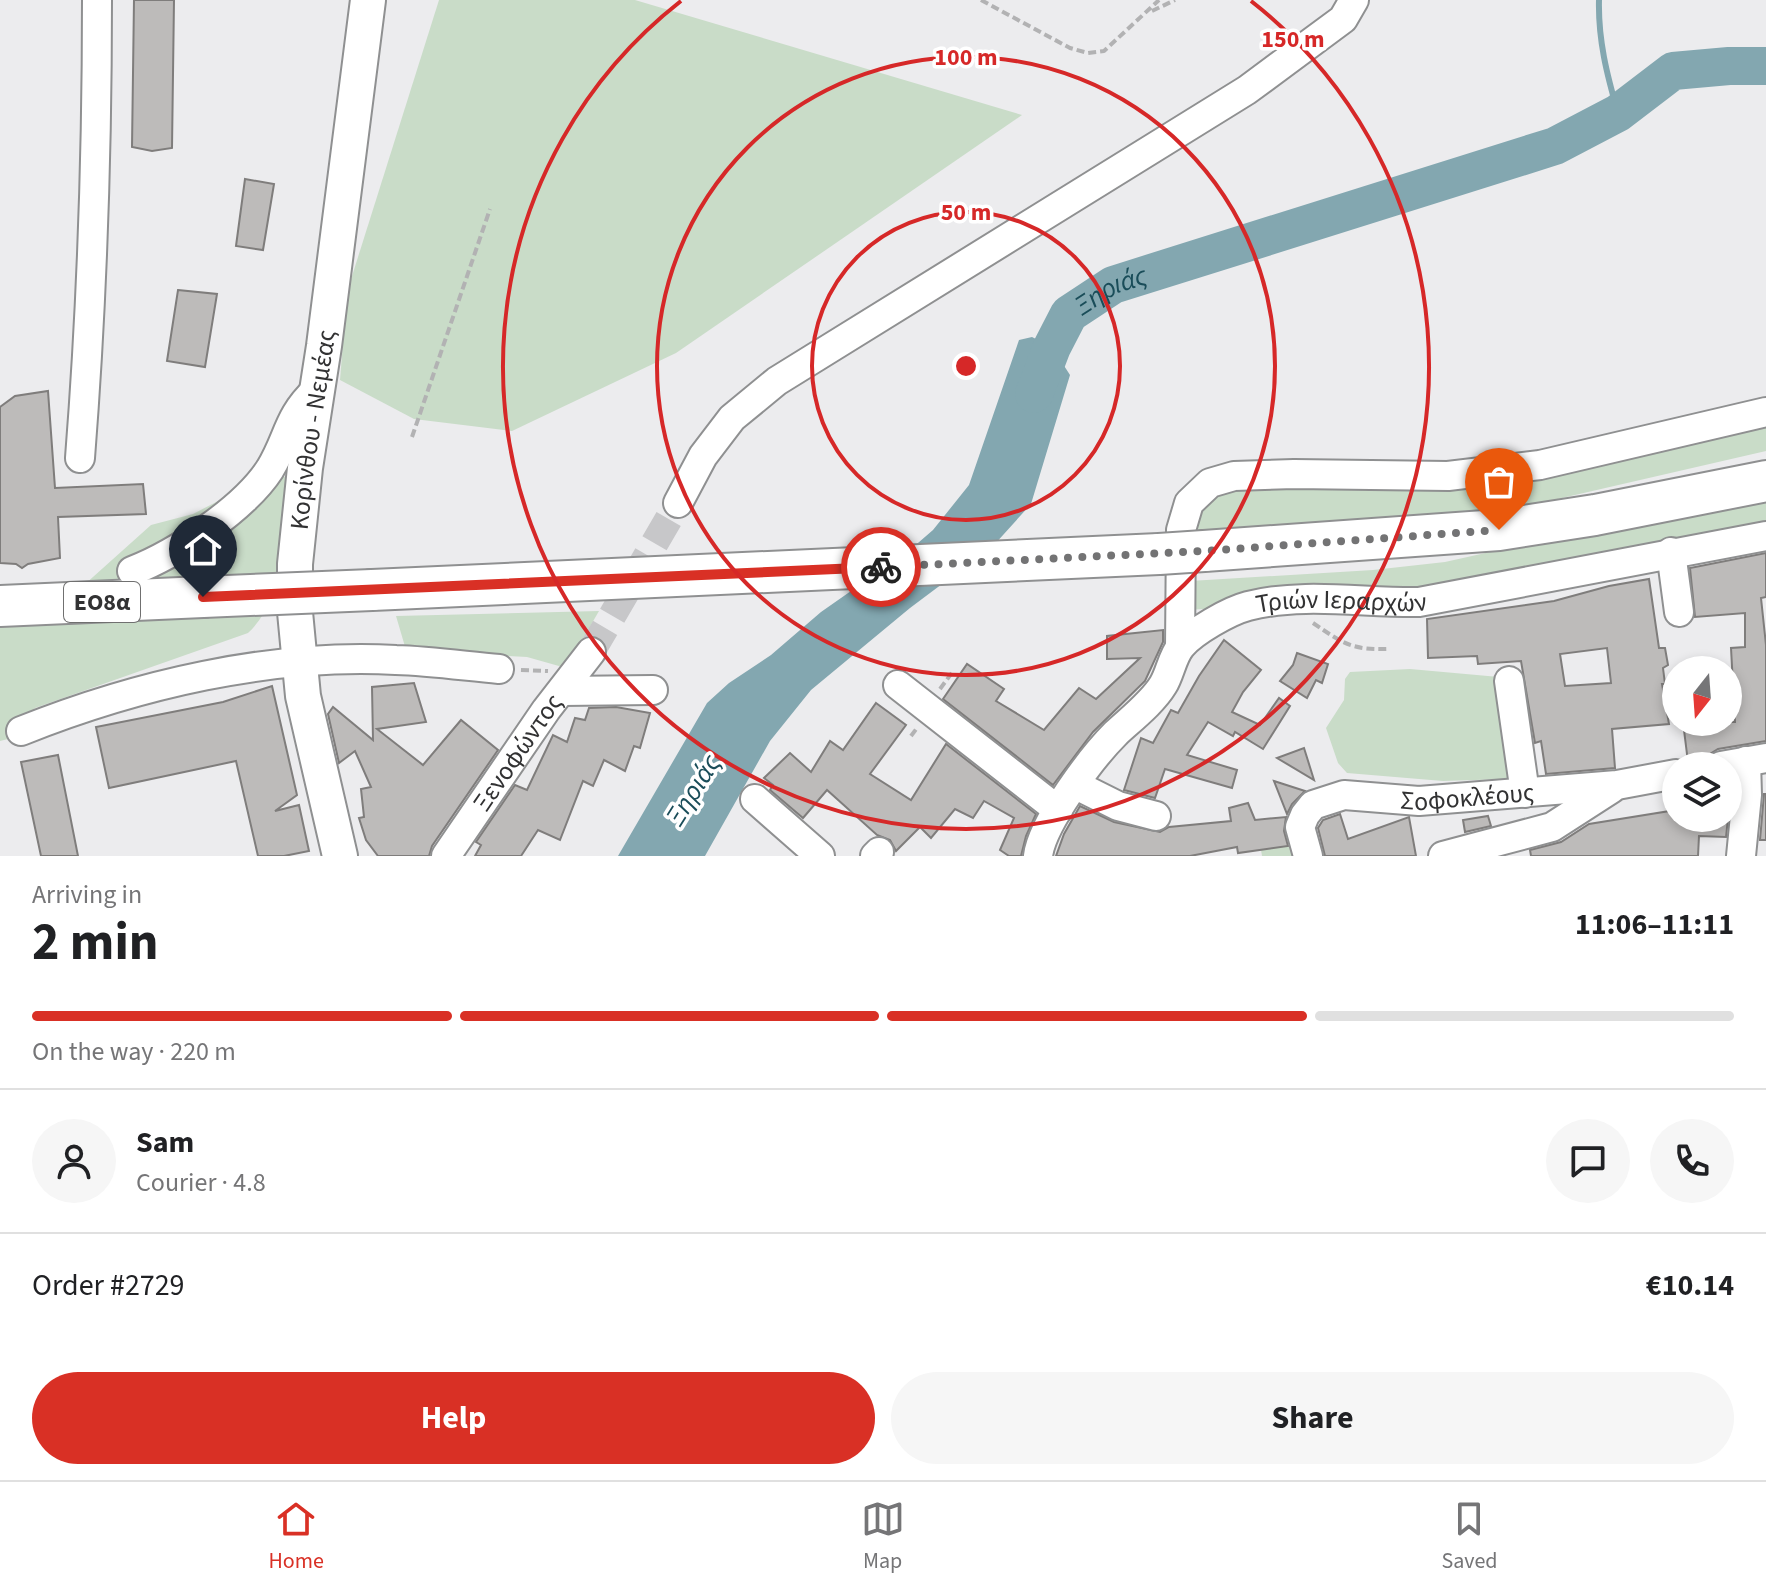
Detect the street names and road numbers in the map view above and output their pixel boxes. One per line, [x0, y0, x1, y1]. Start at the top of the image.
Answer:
street label: Κορίνθου - Νεμέας [280, 328, 344, 531]
street label: Τριών Ιεραρχών [1252, 580, 1430, 622]
road number: ΕΟ8α [64, 582, 140, 622]
street label: Ξενοφώντος [464, 685, 571, 818]
street label: Σοφοκλέους [1399, 773, 1535, 820]

